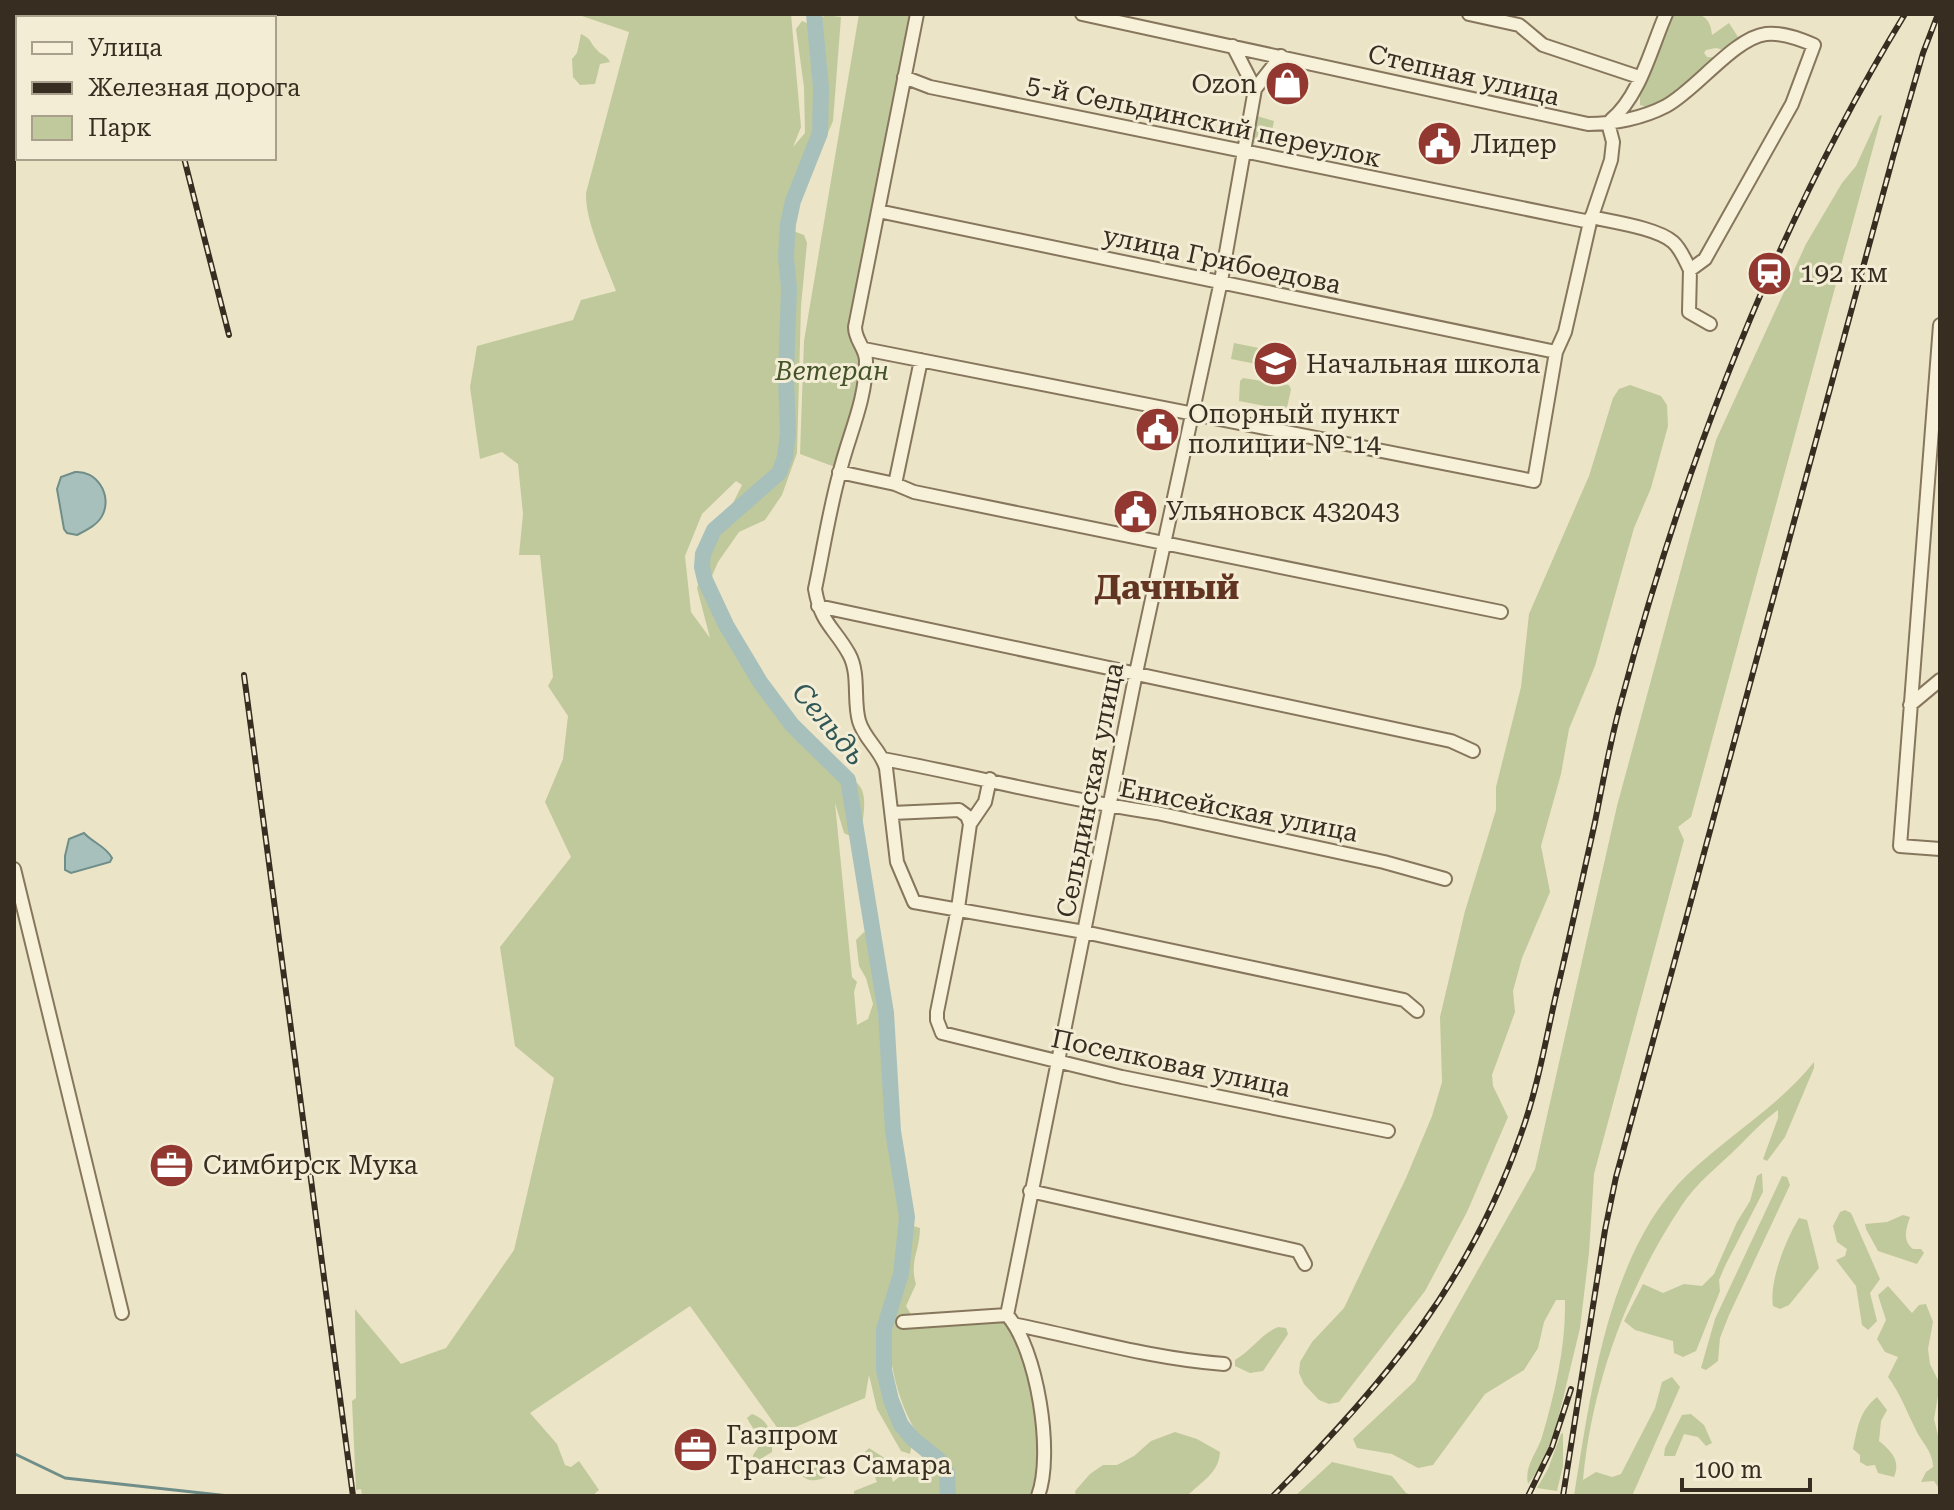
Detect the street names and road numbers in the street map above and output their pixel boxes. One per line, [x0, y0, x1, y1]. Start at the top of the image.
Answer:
street label: Степная улица [1365, 38, 1563, 112]
street label: 5-й Сельдинский переулок [1024, 69, 1384, 173]
street label: улица Грибоедова [1100, 220, 1344, 300]
street label: Сельдинская улица [1051, 660, 1129, 920]
street label: Енисейская улица [1117, 772, 1361, 848]
street label: Поселковая улица [1049, 1023, 1293, 1103]

